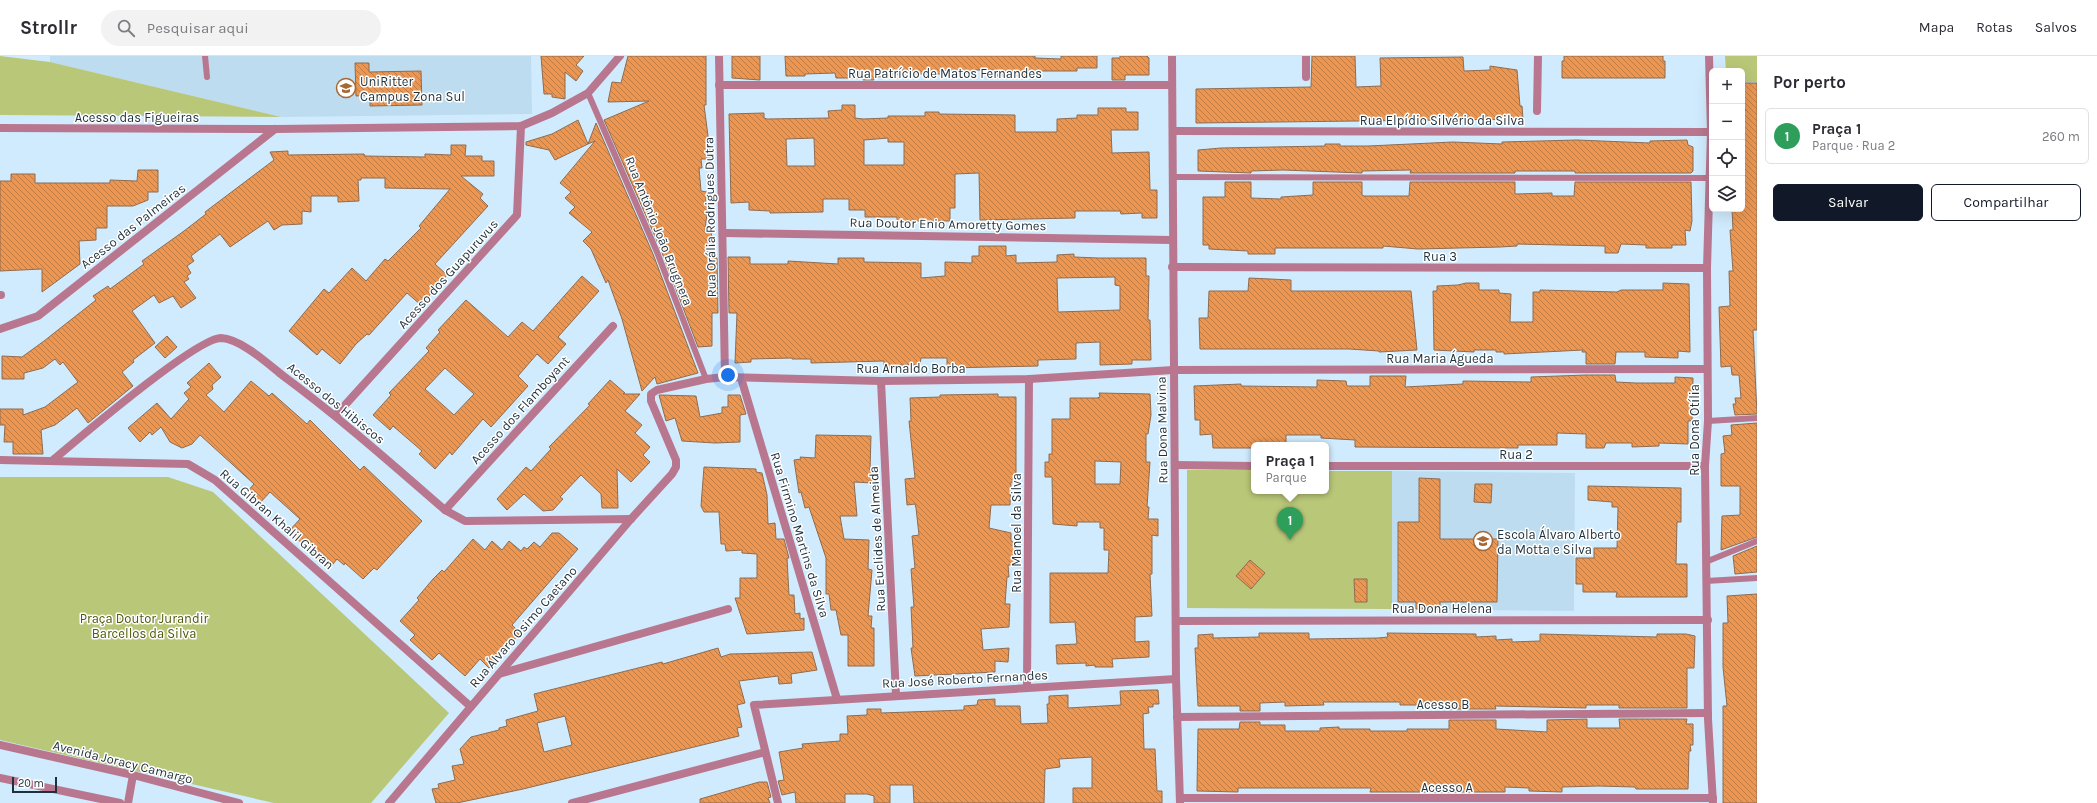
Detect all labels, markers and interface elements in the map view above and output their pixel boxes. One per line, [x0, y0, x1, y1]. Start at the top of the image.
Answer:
search box [101, 10, 381, 46]
text: Strollr [20, 17, 77, 39]
icon: search [115, 17, 137, 39]
text: Pesquisar aqui [147, 19, 249, 37]
text: Mapa [1919, 19, 1954, 36]
text: Rotas [1976, 19, 2013, 36]
text: Salvos [2035, 19, 2077, 36]
street label: Rua Patrício de Matos Fernandes [848, 66, 1042, 81]
map controls [1709, 68, 1745, 212]
button: + [1709, 68, 1745, 104]
text: Por perto [1773, 72, 1846, 92]
place label: UniRitter Campus Zona Sul [360, 74, 465, 104]
school or university icon: UniRitter Campus Zona Sul [335, 77, 357, 99]
button: − [1709, 104, 1745, 140]
street label: Acesso das Figueiras [75, 110, 199, 125]
street label: Rua Elpídio Silvério da Silva [1360, 113, 1524, 128]
text: Praça 1 [1812, 120, 1861, 138]
text: 1 [1785, 129, 1789, 144]
text: 260 m [2042, 129, 2080, 144]
street label: Rua Orália Rodrigues Dutra [701, 137, 719, 297]
text: Parque · Rua 2 [1812, 138, 1895, 153]
button: locate [1709, 140, 1745, 176]
street label: Rua Antônio João Brugnera [622, 154, 696, 308]
button: layers [1709, 176, 1745, 212]
street label: Acesso das Palmeiras [78, 180, 189, 272]
button: Salvar [1773, 184, 1923, 221]
button: Compartilhar [1931, 184, 2081, 221]
street label: Rua Doutor Enio Amoretty Gomes [849, 215, 1047, 233]
street label: Acesso dos Guapuruvus [395, 216, 501, 332]
street label: Rua 3 [1423, 249, 1457, 264]
street label: Rua Maria Águeda [1386, 349, 1494, 366]
street label: Acesso dos Flamboyant [468, 353, 572, 467]
street label: Acesso dos Hibiscos [284, 359, 388, 447]
street label: Rua Arnaldo Borba [856, 361, 966, 376]
your location [718, 365, 738, 385]
street label: Rua Dona Malvina [1154, 376, 1170, 484]
street label: Rua Dona Otília [1687, 384, 1702, 476]
popup [1251, 442, 1329, 494]
street label: Rua 2 [1499, 447, 1533, 462]
street label: Rua Firmino Martins da Silva [768, 451, 832, 619]
text: Praça 1 [1265, 452, 1315, 470]
street label: Rua Gibran Khalil Gibran [217, 466, 337, 572]
street label: Rua Euclides de Almeida [866, 466, 888, 612]
text: Parque [1265, 470, 1307, 485]
street label: Rua Manoel da Silva [1009, 473, 1024, 593]
pin: 1 [1277, 507, 1303, 540]
place label: Escola Álvaro Alberto da Motta e Silva [1497, 525, 1621, 557]
school or university icon: Escola Álvaro Alberto da Motta e Silva [1472, 530, 1494, 552]
street label: Rua Álvaro Osimo Caetano [465, 562, 580, 691]
street label: Rua Dona Helena [1392, 601, 1492, 616]
park label: Praça Doutor Jurandir Barcellos da Silva [80, 611, 209, 641]
street label: Rua José Roberto Fernandes [882, 667, 1049, 691]
street label: Acesso B [1417, 697, 1469, 712]
street label: Avenida Joracy Camargo [52, 737, 194, 787]
scale bar [12, 775, 57, 794]
text: 20 m [18, 777, 44, 790]
street label: Acesso A [1421, 780, 1474, 795]

